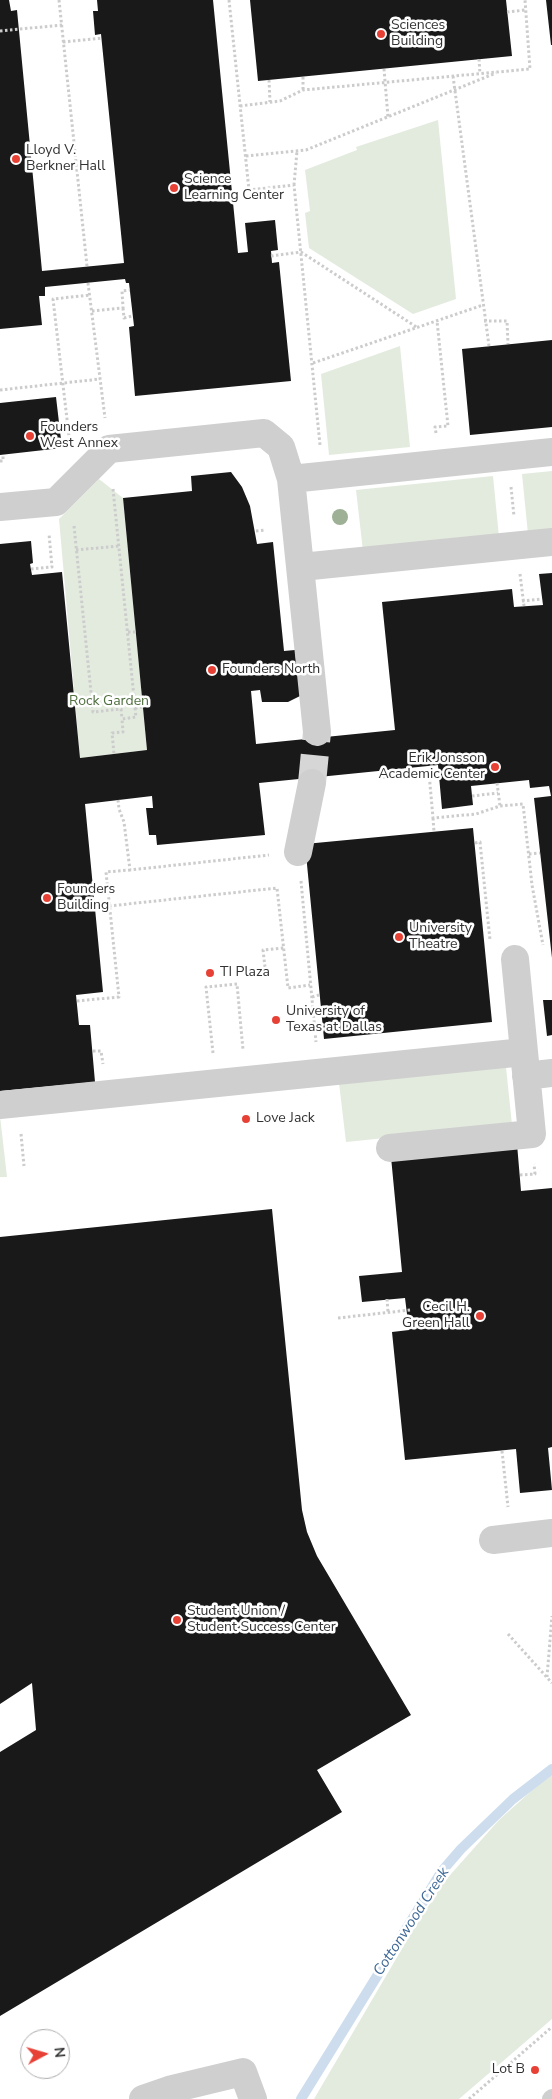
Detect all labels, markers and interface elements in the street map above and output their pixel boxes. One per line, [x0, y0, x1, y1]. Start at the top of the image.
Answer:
place label: Sciences Building [391, 18, 445, 50]
marker: Sciences Building [375, 28, 387, 40]
place label: Lloyd V. Berkner Hall [26, 143, 105, 176]
marker: Lloyd V. Berkner Hall [10, 153, 22, 165]
place label: Science Learning Center [184, 172, 284, 204]
marker: Science Learning Center [168, 182, 180, 194]
place label: Founders West Annex [40, 420, 118, 452]
marker: Founders West Annex [24, 430, 36, 442]
place label: Founders North [222, 662, 320, 678]
marker: Founders North [206, 664, 218, 676]
park label: Rock Garden [69, 694, 149, 710]
place label: Erik Jonsson Academic Center [378, 751, 485, 784]
marker: Erik Jonsson Academic Center [489, 761, 501, 773]
place label: Founders Building [57, 882, 115, 914]
marker: Founders Building [41, 892, 53, 904]
place label: University Theatre [409, 921, 472, 954]
marker: University Theatre [393, 931, 405, 943]
place label: TI Plaza [220, 965, 270, 981]
marker: TI Plaza [204, 967, 216, 979]
place label: University of Texas at Dallas [286, 1004, 382, 1036]
marker: University of Texas at Dallas [270, 1014, 282, 1026]
place label: Love Jack [256, 1111, 315, 1127]
marker: Love Jack [240, 1113, 252, 1125]
place label: Cecil H. Green Hall [402, 1300, 470, 1332]
marker: Cecil H. Green Hall [474, 1310, 486, 1322]
place label: Student Union / Student Success Center [187, 1604, 336, 1636]
marker: Student Union / Student Success Center [171, 1614, 183, 1626]
water label: Cottonwood Creek [370, 1864, 454, 1980]
north arrow [20, 2029, 70, 2079]
text: N [49, 2046, 69, 2059]
place label: Lot B [492, 2062, 525, 2078]
marker: Lot B [529, 2064, 541, 2076]

